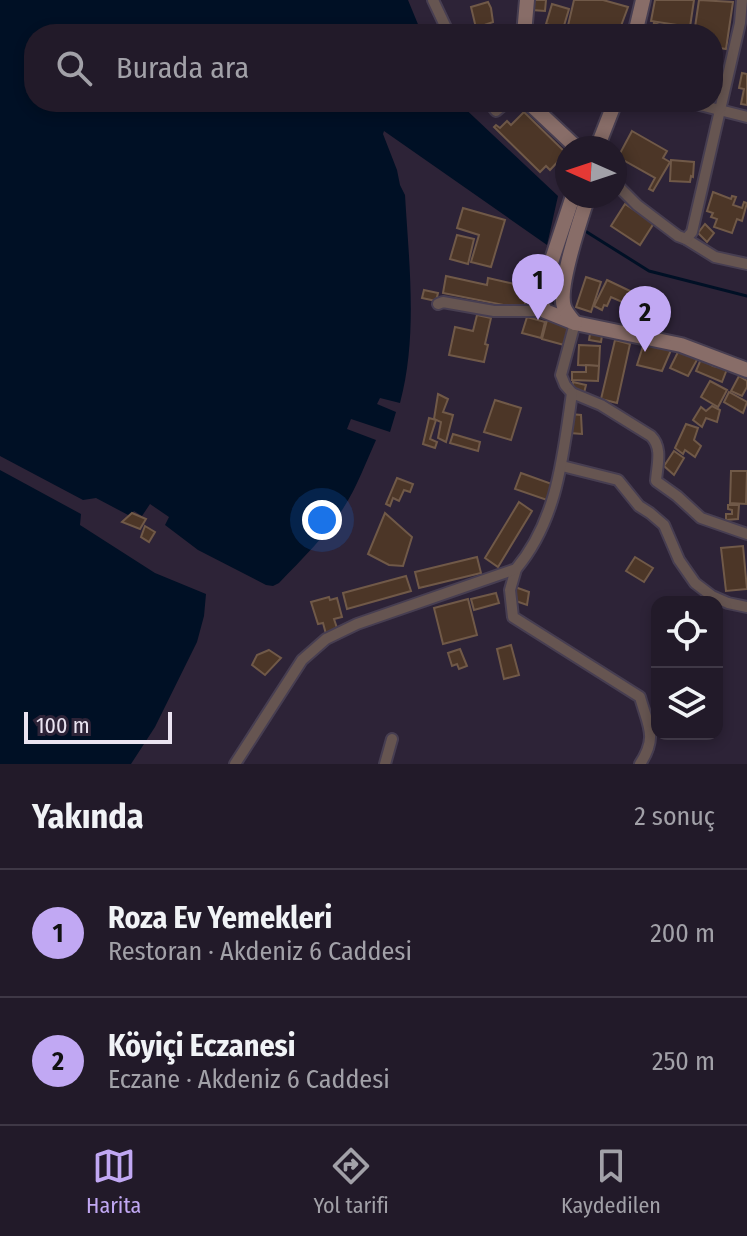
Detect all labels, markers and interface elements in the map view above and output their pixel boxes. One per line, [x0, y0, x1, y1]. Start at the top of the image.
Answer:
search box [24, 24, 723, 112]
icon: search [52, 46, 96, 90]
text: Burada ara [116, 50, 249, 86]
north arrow [555, 136, 627, 208]
pin: 1 [512, 254, 564, 320]
pin: 2 [619, 286, 671, 352]
your location [302, 500, 342, 540]
map controls [651, 596, 723, 740]
button: locate [651, 596, 723, 668]
button: layers [651, 668, 723, 740]
scale bar [24, 708, 172, 744]
text: 100 m [36, 712, 90, 739]
text: Yakında [32, 796, 144, 837]
text: 2 sonuç [634, 801, 715, 832]
text: Roza Ev Yemekleri [108, 900, 332, 936]
text: 1 [53, 918, 64, 949]
text: 200 m [650, 918, 715, 949]
text: Restoran · Akdeniz 6 Caddesi [108, 936, 412, 967]
text: Köyiçi Eczanesi [108, 1028, 296, 1064]
text: 2 [52, 1046, 64, 1077]
text: 250 m [652, 1046, 715, 1077]
text: Eczane · Akdeniz 6 Caddesi [108, 1064, 390, 1095]
tab: Harita [86, 1144, 141, 1219]
tab: Yol tarifi [313, 1144, 389, 1219]
tab: Kaydedilen [561, 1144, 661, 1219]

